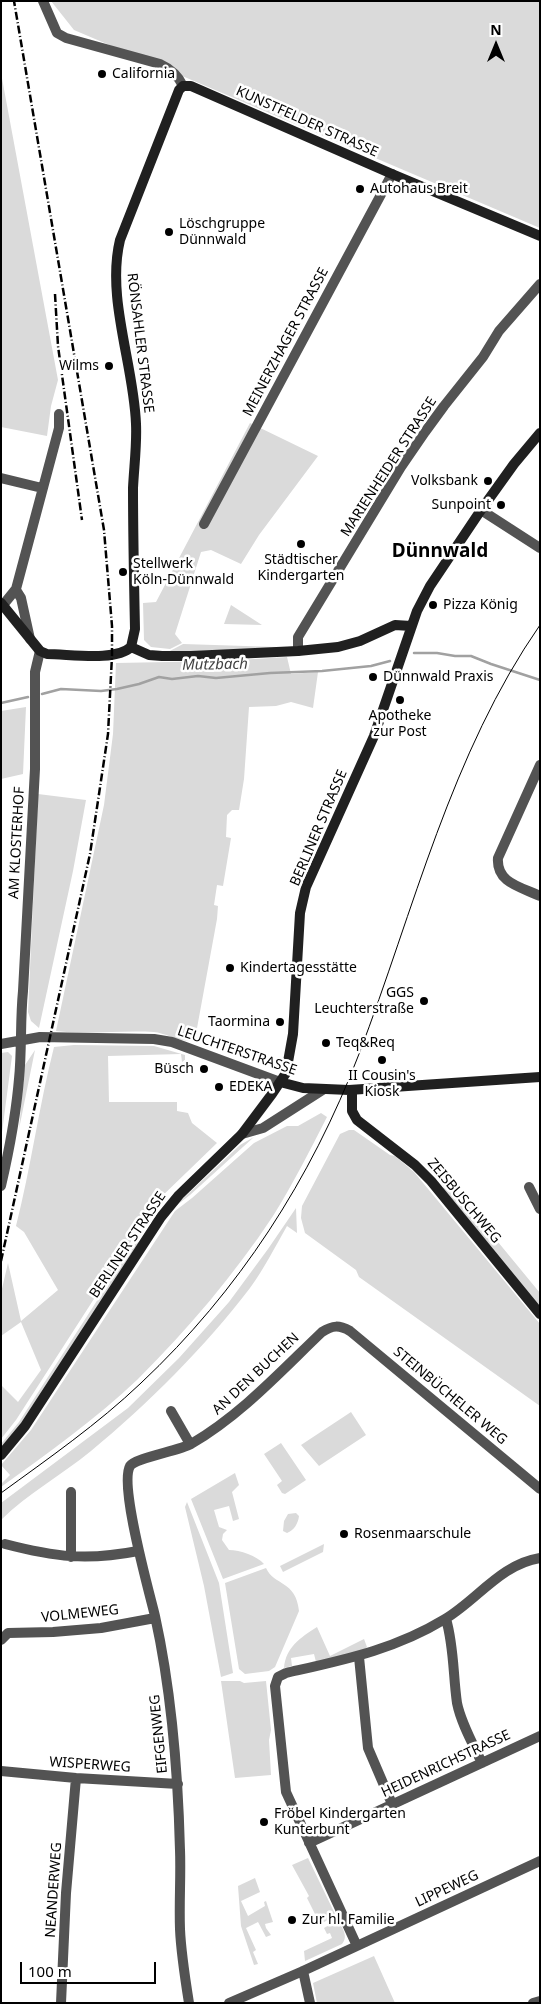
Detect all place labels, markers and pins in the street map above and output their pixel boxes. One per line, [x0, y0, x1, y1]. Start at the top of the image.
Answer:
place label: California [112, 66, 175, 82]
marker: California [96, 68, 108, 80]
place label: Autohaus Breit [370, 181, 468, 197]
marker: Autohaus Breit [354, 183, 366, 195]
place label: Löschgruppe Dünnwald [179, 216, 265, 248]
marker: Löschgruppe Dünnwald [163, 226, 175, 238]
place label: Wilms [59, 358, 99, 374]
marker: Wilms [103, 360, 115, 372]
place label: Volksbank [411, 473, 478, 489]
marker: Volksbank [482, 475, 494, 487]
place label: Sunpoint [432, 497, 491, 513]
marker: Sunpoint [495, 499, 507, 511]
marker: Städtischer Kindergarten [295, 538, 307, 550]
place label: Städtischer Kindergarten [258, 552, 344, 584]
place label: Stellwerk Köln-Dünnwald [133, 556, 234, 588]
marker: Stellwerk Köln-Dünnwald [117, 566, 129, 578]
place label: Pizza König [443, 597, 518, 613]
marker: Pizza König [427, 599, 439, 611]
place label: Dünnwald Praxis [383, 669, 493, 685]
marker: Dünnwald Praxis [367, 671, 379, 683]
marker: Apotheke zur Post [394, 694, 406, 706]
place label: Apotheke zur Post [369, 708, 431, 740]
place label: Kindertagesstätte [240, 960, 357, 976]
marker: Kindertagesstätte [224, 962, 236, 974]
place label: GGS Leuchterstraße [314, 985, 414, 1018]
marker: GGS Leuchterstraße [418, 995, 430, 1007]
place label: Taormina [208, 1014, 270, 1030]
marker: Taormina [274, 1016, 286, 1028]
place label: Teq&Req [336, 1035, 395, 1051]
marker: Teq&Req [320, 1037, 332, 1049]
marker: II Cousin's Kiosk [376, 1054, 388, 1066]
place label: Büsch [154, 1061, 194, 1077]
marker: Büsch [198, 1063, 210, 1075]
place label: II Cousin's Kiosk [348, 1068, 416, 1100]
place label: EDEKA [229, 1079, 272, 1095]
marker: EDEKA [213, 1081, 225, 1093]
place label: Rosenmaarschule [354, 1526, 471, 1542]
marker: Rosenmaarschule [338, 1528, 350, 1540]
place label: Fröbel Kindergarten Kunterbunt [274, 1806, 406, 1838]
marker: Fröbel Kindergarten Kunterbunt [258, 1816, 270, 1828]
place label: Zur hl. Familie [302, 1912, 395, 1928]
marker: Zur hl. Familie [286, 1914, 298, 1926]

